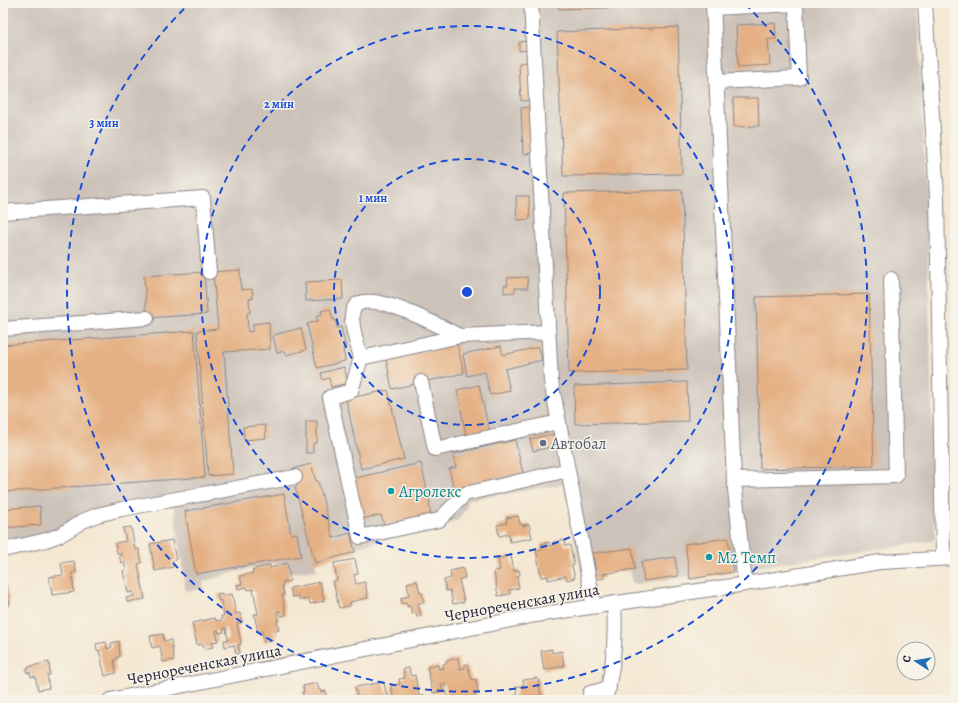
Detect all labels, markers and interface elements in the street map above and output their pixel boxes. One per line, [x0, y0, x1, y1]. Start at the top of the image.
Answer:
text: 2 мин [264, 96, 294, 112]
text: 3 мин [89, 115, 119, 131]
text: 1 мин [359, 190, 387, 206]
centre of rings [460, 285, 474, 299]
place label: Автобал [550, 433, 607, 455]
marker: Автобал [538, 438, 548, 448]
place label: Агролекс [398, 481, 461, 503]
marker: Агролекс [386, 486, 396, 496]
place label: М2 Темп [717, 547, 776, 569]
marker: М2 Темп [704, 552, 714, 562]
street label: Чернореченская улица [443, 578, 602, 627]
street label: Чернореченская улица [125, 639, 284, 691]
north arrow [896, 641, 936, 681]
text: С [899, 654, 915, 664]

